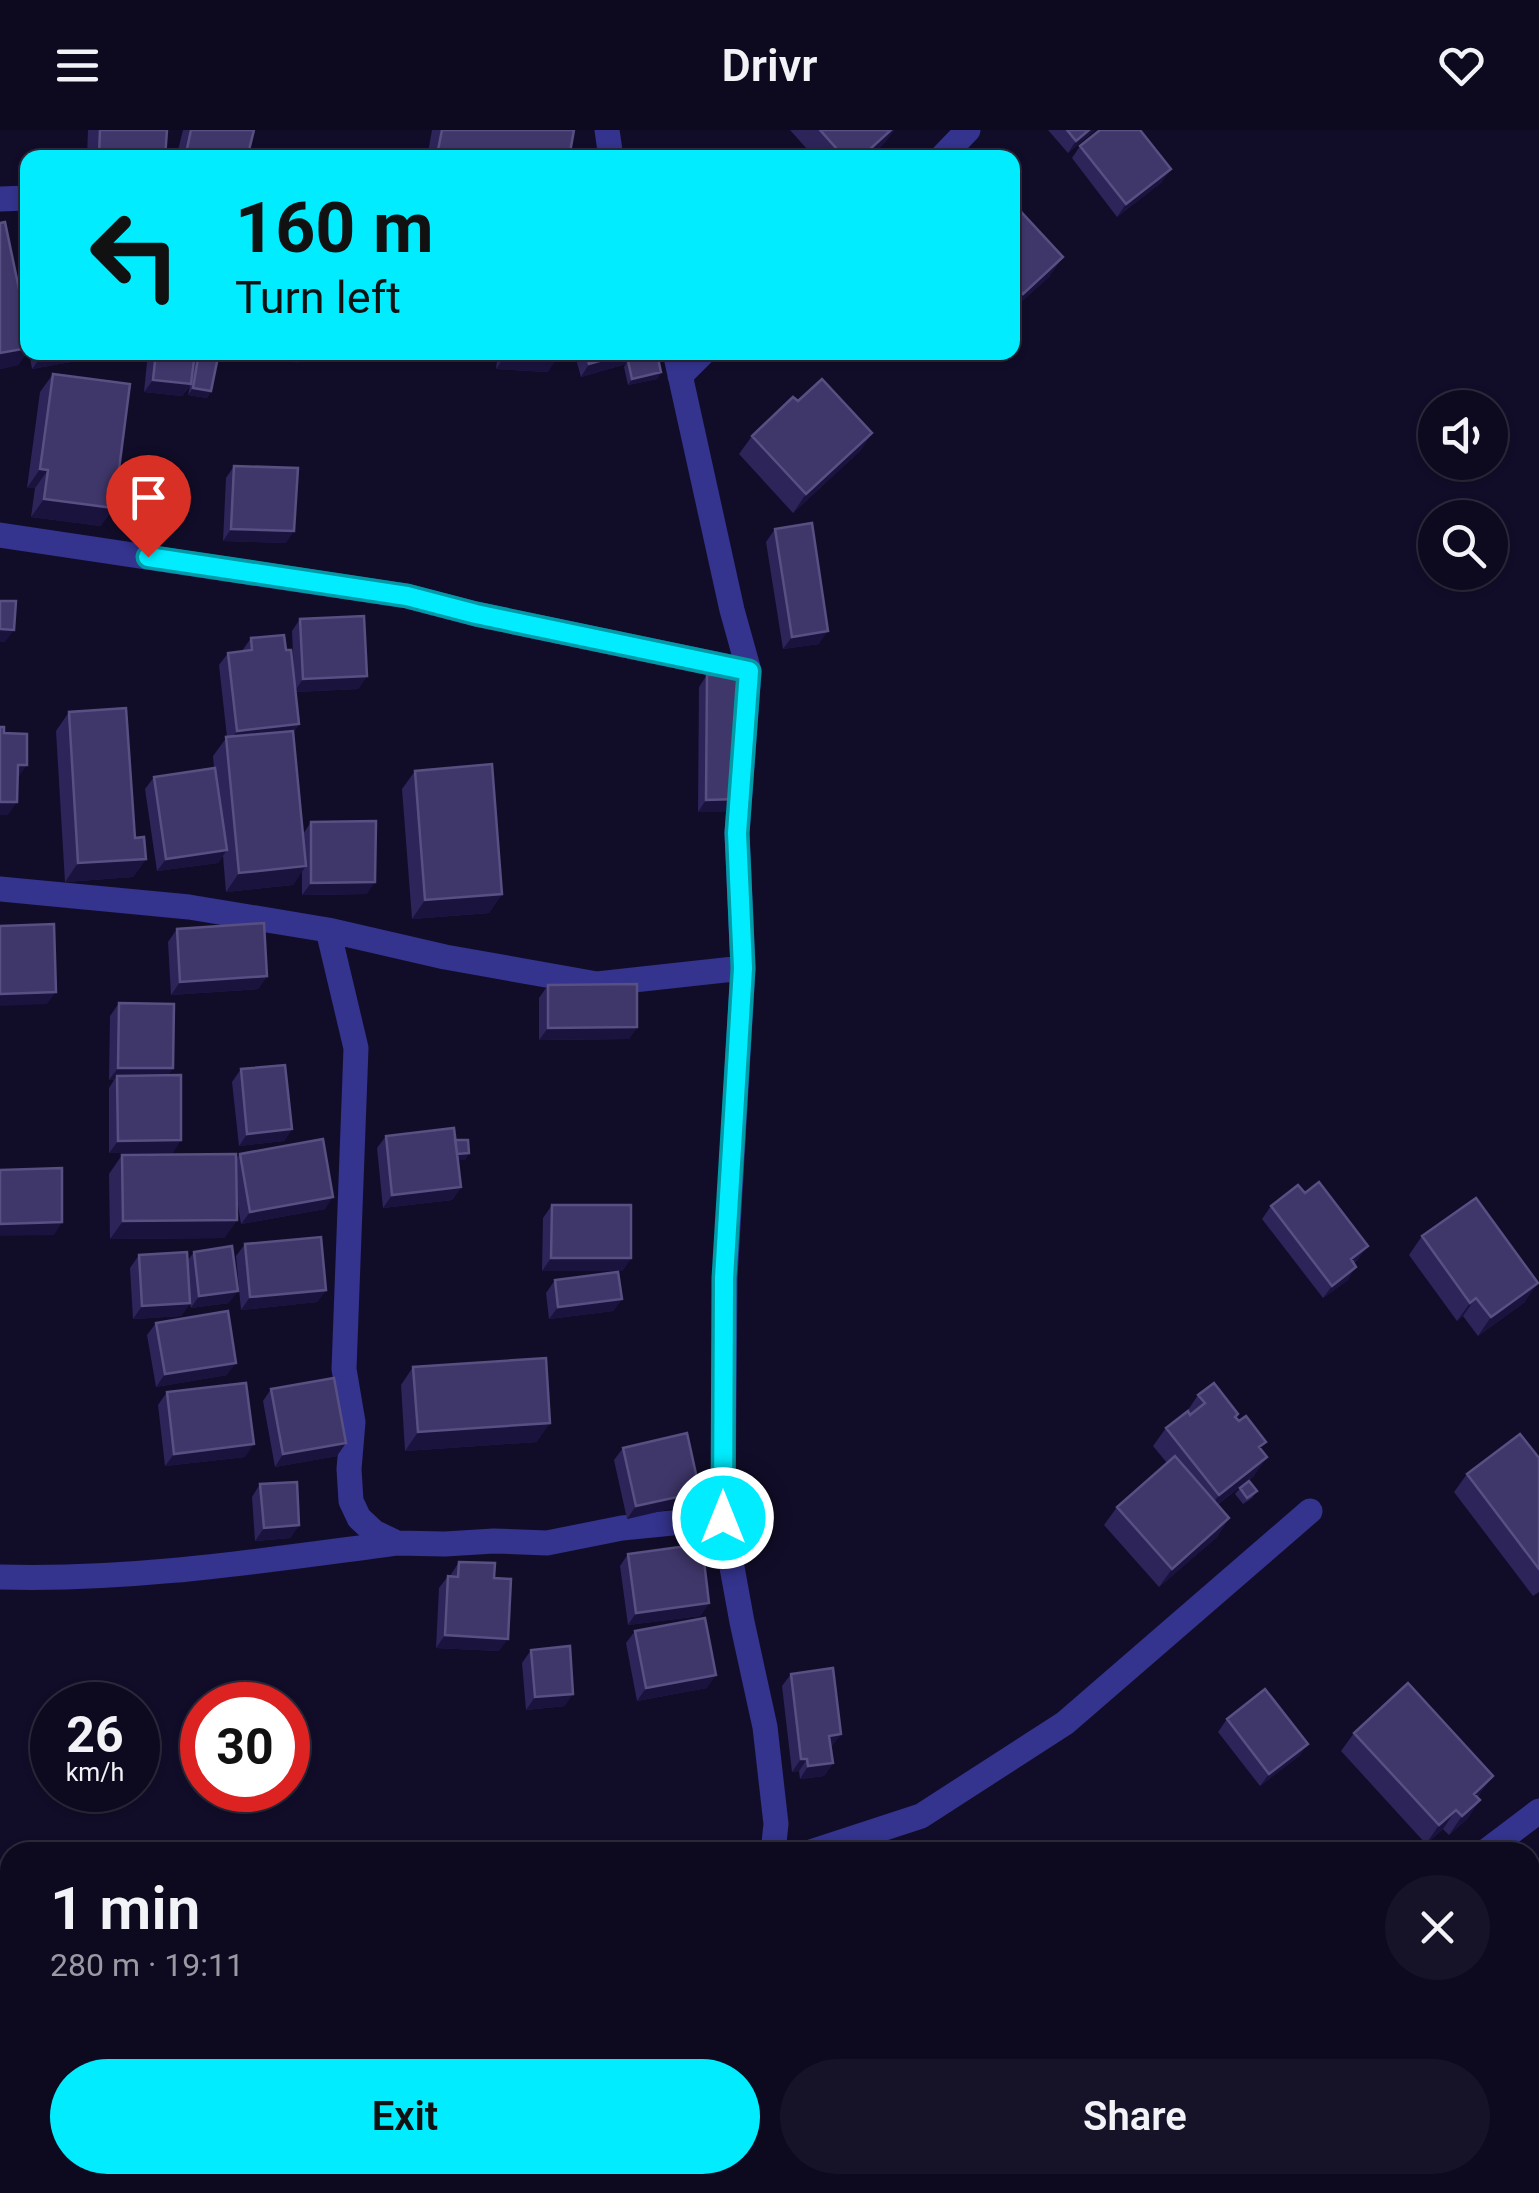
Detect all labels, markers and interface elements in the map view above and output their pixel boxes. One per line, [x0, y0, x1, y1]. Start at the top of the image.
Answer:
icon: menu [50, 38, 105, 93]
icon: heart [1434, 38, 1489, 93]
text: Drivr [722, 39, 817, 92]
text: 160 m [235, 187, 434, 269]
icon: left [70, 190, 200, 320]
text: Turn left [235, 271, 401, 324]
map controls [1418, 390, 1508, 590]
button: sound [1418, 390, 1508, 480]
pin [106, 455, 191, 558]
icon: arrive [121, 470, 176, 525]
button: search [1418, 500, 1508, 590]
position arrow [671, 1466, 775, 1570]
speed limit sign: 30 [180, 1682, 310, 1812]
text: 26 [66, 1706, 124, 1764]
text: km/h [66, 1758, 124, 1787]
text: 1 min [50, 1873, 200, 1944]
button: close [1385, 1875, 1490, 1980]
text: 280 m · 19:11 [50, 1946, 244, 1984]
button: Exit [50, 2059, 760, 2174]
button: Share [780, 2059, 1490, 2174]

